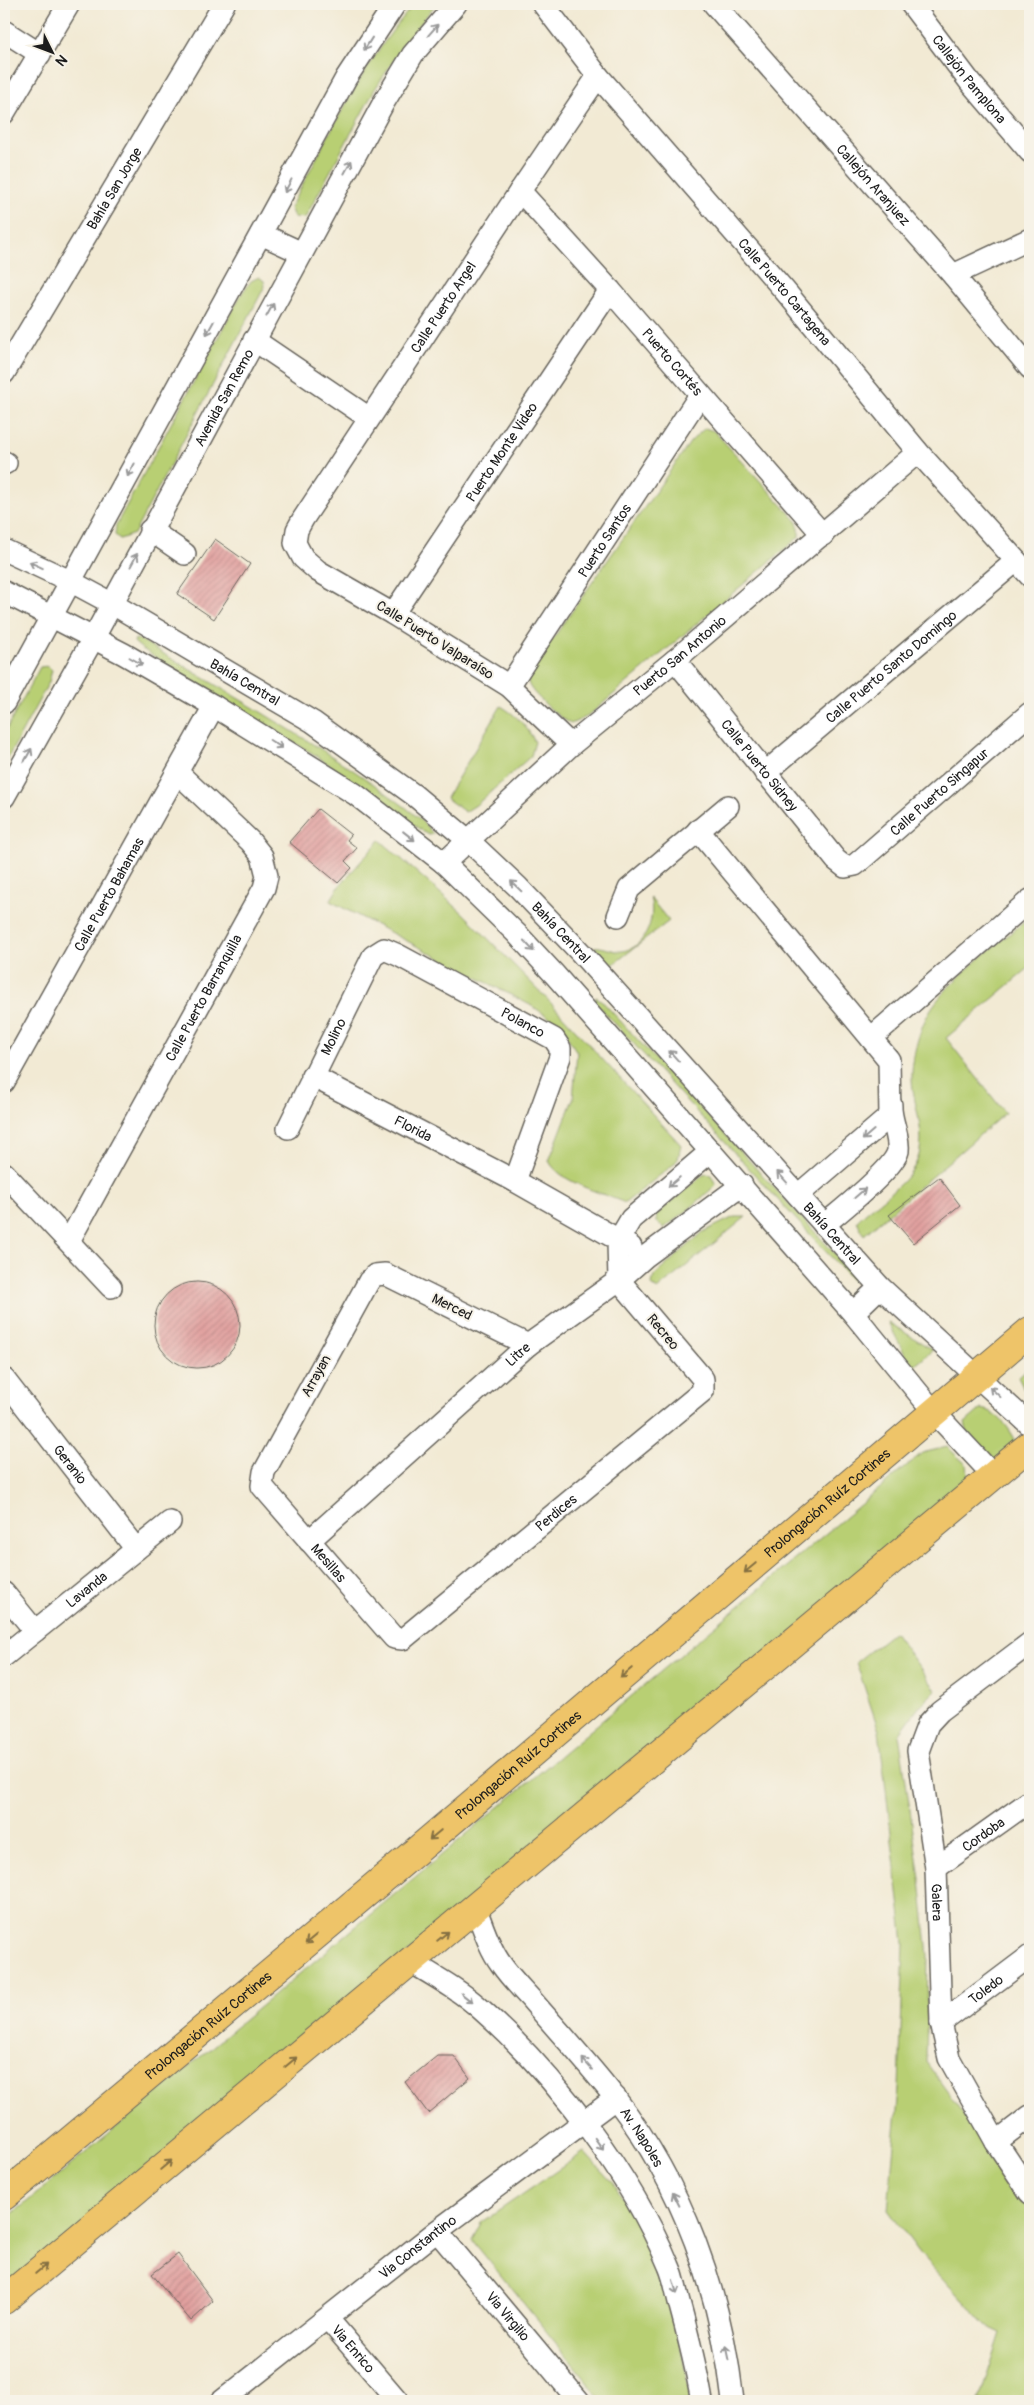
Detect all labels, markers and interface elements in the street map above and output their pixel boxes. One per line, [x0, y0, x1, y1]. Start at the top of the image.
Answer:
one-way arrow [428, 23, 439, 36]
north arrow [28, 28, 78, 78]
street label: Callejón Pamplona [929, 31, 1010, 127]
one-way arrow [362, 37, 372, 51]
text: N [52, 51, 71, 70]
street label: Callejón Aranjuez [833, 141, 914, 229]
street label: Bahía San Jorge [83, 144, 145, 233]
one-way arrow [344, 160, 353, 175]
one-way arrow [283, 178, 293, 193]
street label: Calle Puerto Cartagena [735, 235, 835, 349]
street label: Calle Puerto Argel [407, 258, 479, 356]
one-way arrow [266, 303, 276, 318]
one-way arrow [204, 321, 214, 335]
street label: Puerto Cortés [639, 325, 707, 399]
street label: Avenida San Remo [191, 345, 257, 449]
street label: Puerto Monte Video [462, 399, 541, 505]
one-way arrow [126, 463, 136, 478]
street label: Puerto Santos [574, 500, 635, 580]
one-way arrow [129, 553, 139, 568]
one-way arrow [29, 560, 44, 570]
street label: Calle Puerto Valparaíso [373, 597, 497, 683]
street label: Calle Puerto Santo Domingo [822, 606, 960, 727]
street label: Puerto San Antonio [630, 611, 730, 699]
street label: Bahía Central [207, 655, 283, 709]
one-way arrow [129, 656, 143, 666]
street label: Calle Puerto Sidney [718, 716, 802, 815]
one-way arrow [268, 740, 282, 750]
street label: Calle Puerto Singapur [886, 744, 992, 839]
one-way arrow [23, 748, 33, 763]
one-way arrow [402, 831, 415, 842]
street label: Calle Puerto Bahamas [70, 834, 148, 954]
one-way arrow [510, 879, 522, 892]
street label: Bahía Central [528, 898, 594, 966]
street label: Calle Puerto Barranquilla [162, 931, 245, 1064]
one-way arrow [523, 940, 535, 953]
street label: Polanco [498, 1004, 548, 1041]
street label: Molino [317, 1015, 350, 1058]
one-way arrow [668, 1050, 679, 1063]
street label: Florida [391, 1112, 435, 1145]
one-way arrow [862, 1130, 875, 1141]
one-way arrow [776, 1171, 788, 1184]
one-way arrow [667, 1176, 680, 1187]
one-way arrow [854, 1187, 867, 1199]
street label: Bahía Central [800, 1199, 864, 1268]
street label: Merced [429, 1290, 475, 1324]
street label: Recreo [643, 1311, 683, 1354]
street label: Litre [502, 1339, 534, 1370]
street label: Arrayan [298, 1352, 335, 1400]
one-way arrow [988, 1386, 1001, 1398]
street label: Geranio [50, 1441, 91, 1488]
street label: Prolongación Ruíz Cortines [761, 1444, 894, 1561]
street label: Perdices [532, 1490, 581, 1535]
street label: Mesillas [307, 1540, 350, 1586]
one-way arrow [744, 1562, 757, 1574]
street label: Lavanda [62, 1568, 111, 1611]
one-way arrow [620, 1667, 633, 1679]
street label: Prolongación Ruíz Cortines [452, 1706, 585, 1823]
street label: Cordoba [959, 1813, 1008, 1855]
one-way arrow [429, 1829, 442, 1840]
street label: Galera [928, 1883, 946, 1921]
one-way arrow [437, 1930, 450, 1941]
one-way arrow [305, 1933, 318, 1944]
street label: Prolongación Ruíz Cortines [141, 1967, 275, 2083]
street label: Toledo [965, 1971, 1007, 2008]
one-way arrow [460, 1993, 474, 2003]
one-way arrow [285, 2056, 298, 2067]
one-way arrow [581, 2058, 592, 2071]
street label: Av. Napoles [617, 2104, 667, 2170]
one-way arrow [594, 2137, 604, 2151]
one-way arrow [160, 2160, 173, 2171]
one-way arrow [671, 2192, 680, 2207]
street label: Via Constantino [375, 2211, 460, 2282]
one-way arrow [35, 2264, 48, 2275]
one-way arrow [671, 2278, 680, 2294]
street label: Via Virgilio [483, 2288, 534, 2345]
street label: Via Enrico [328, 2321, 379, 2377]
one-way arrow [722, 2345, 731, 2361]

